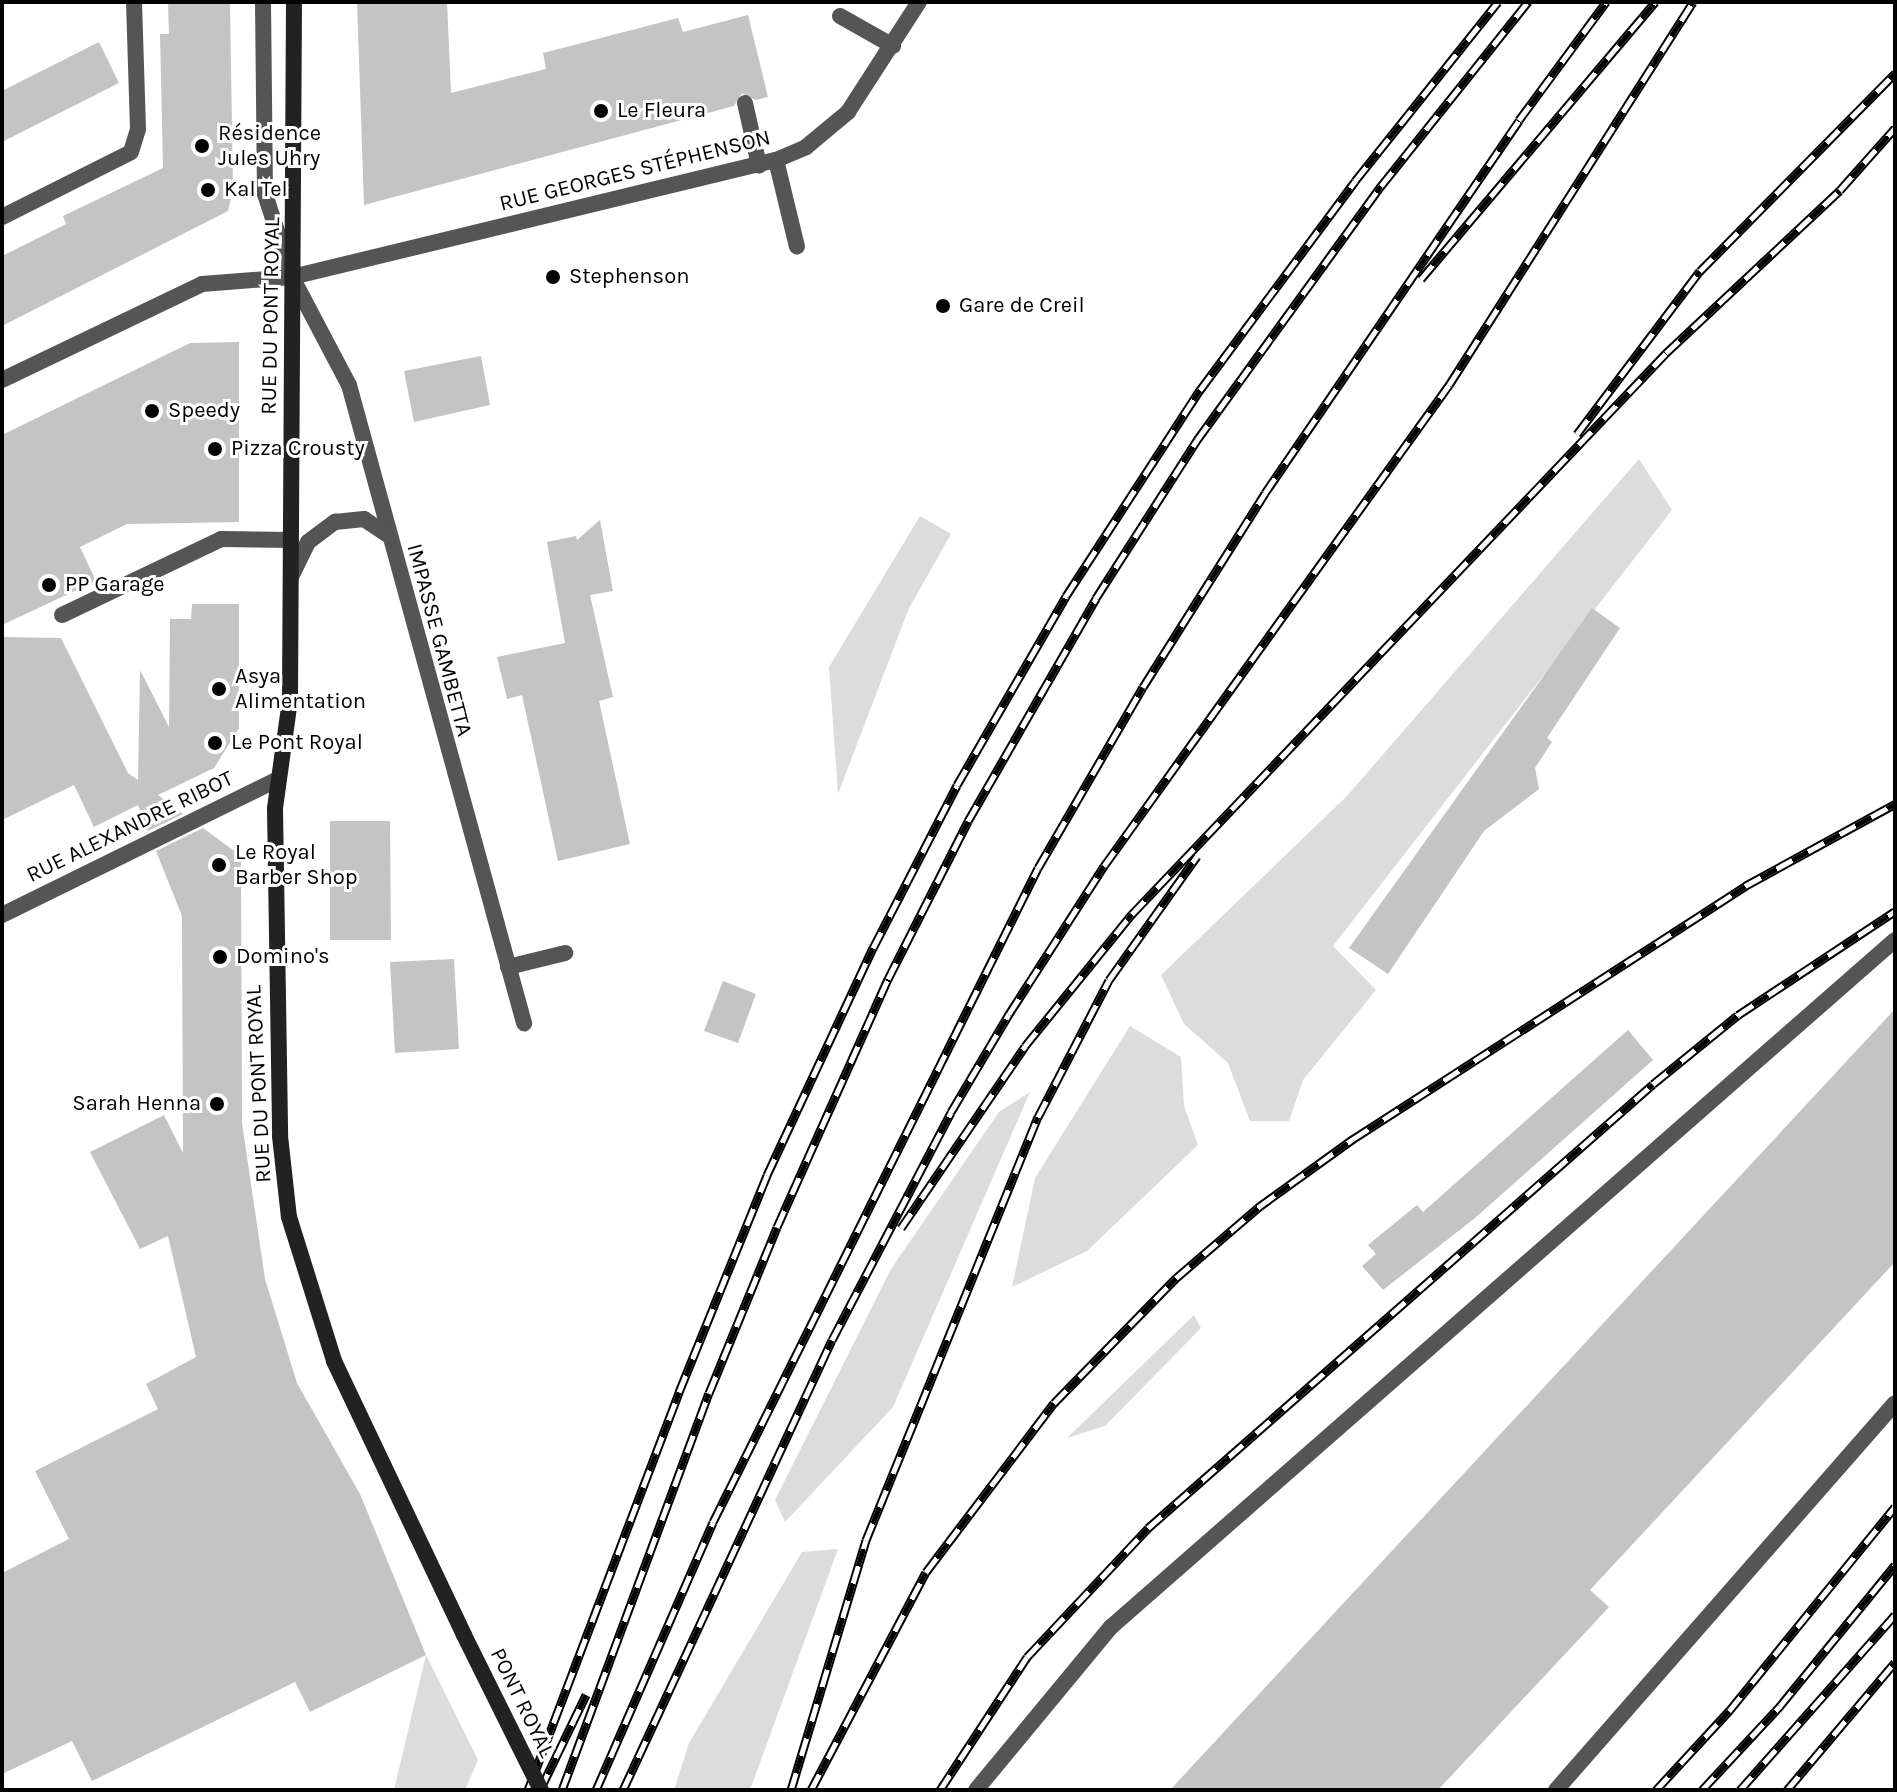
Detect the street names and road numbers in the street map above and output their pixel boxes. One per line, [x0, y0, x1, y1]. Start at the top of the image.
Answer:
street label: RUE GEORGES STÉPHENSON [497, 125, 773, 217]
street label: RUE DU PONT ROYAL [256, 217, 286, 415]
street label: IMPASSE GAMBETTA [401, 541, 477, 739]
street label: RUE ALEXANDRE RIBOT [22, 765, 238, 889]
street label: RUE DU PONT ROYAL [241, 984, 277, 1184]
street label: PONT ROYAL [484, 1644, 560, 1762]

